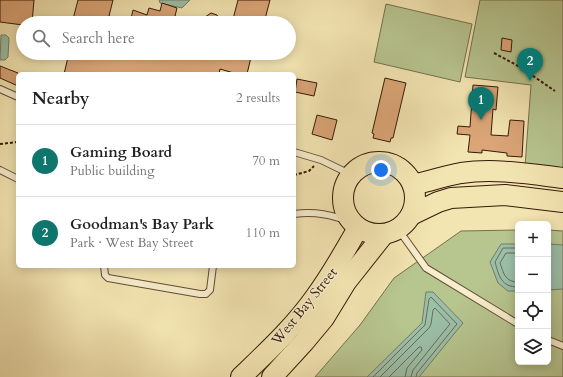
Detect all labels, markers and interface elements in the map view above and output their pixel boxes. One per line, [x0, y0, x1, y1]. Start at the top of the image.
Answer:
search box [16, 16, 296, 60]
icon: search [30, 27, 52, 49]
text: Search here [62, 28, 135, 48]
pin: 2 [517, 48, 543, 81]
text: Nearby [32, 87, 89, 110]
pin: 1 [468, 87, 494, 120]
text: 2 results [236, 89, 280, 107]
text: Gaming Board [70, 142, 172, 162]
text: 1 [42, 152, 48, 170]
text: 70 m [252, 152, 280, 170]
your location [371, 160, 391, 180]
text: Public building [70, 162, 155, 180]
text: Goodman's Bay Park [70, 214, 214, 234]
map controls [515, 221, 551, 365]
button: + [515, 221, 551, 257]
text: 2 [42, 224, 48, 242]
text: 110 m [246, 224, 280, 242]
text: Park · West Bay Street [70, 234, 194, 252]
button: − [515, 257, 551, 293]
street label: West Bay Street [266, 263, 342, 350]
button: locate [515, 293, 551, 329]
button: layers [515, 329, 551, 365]

